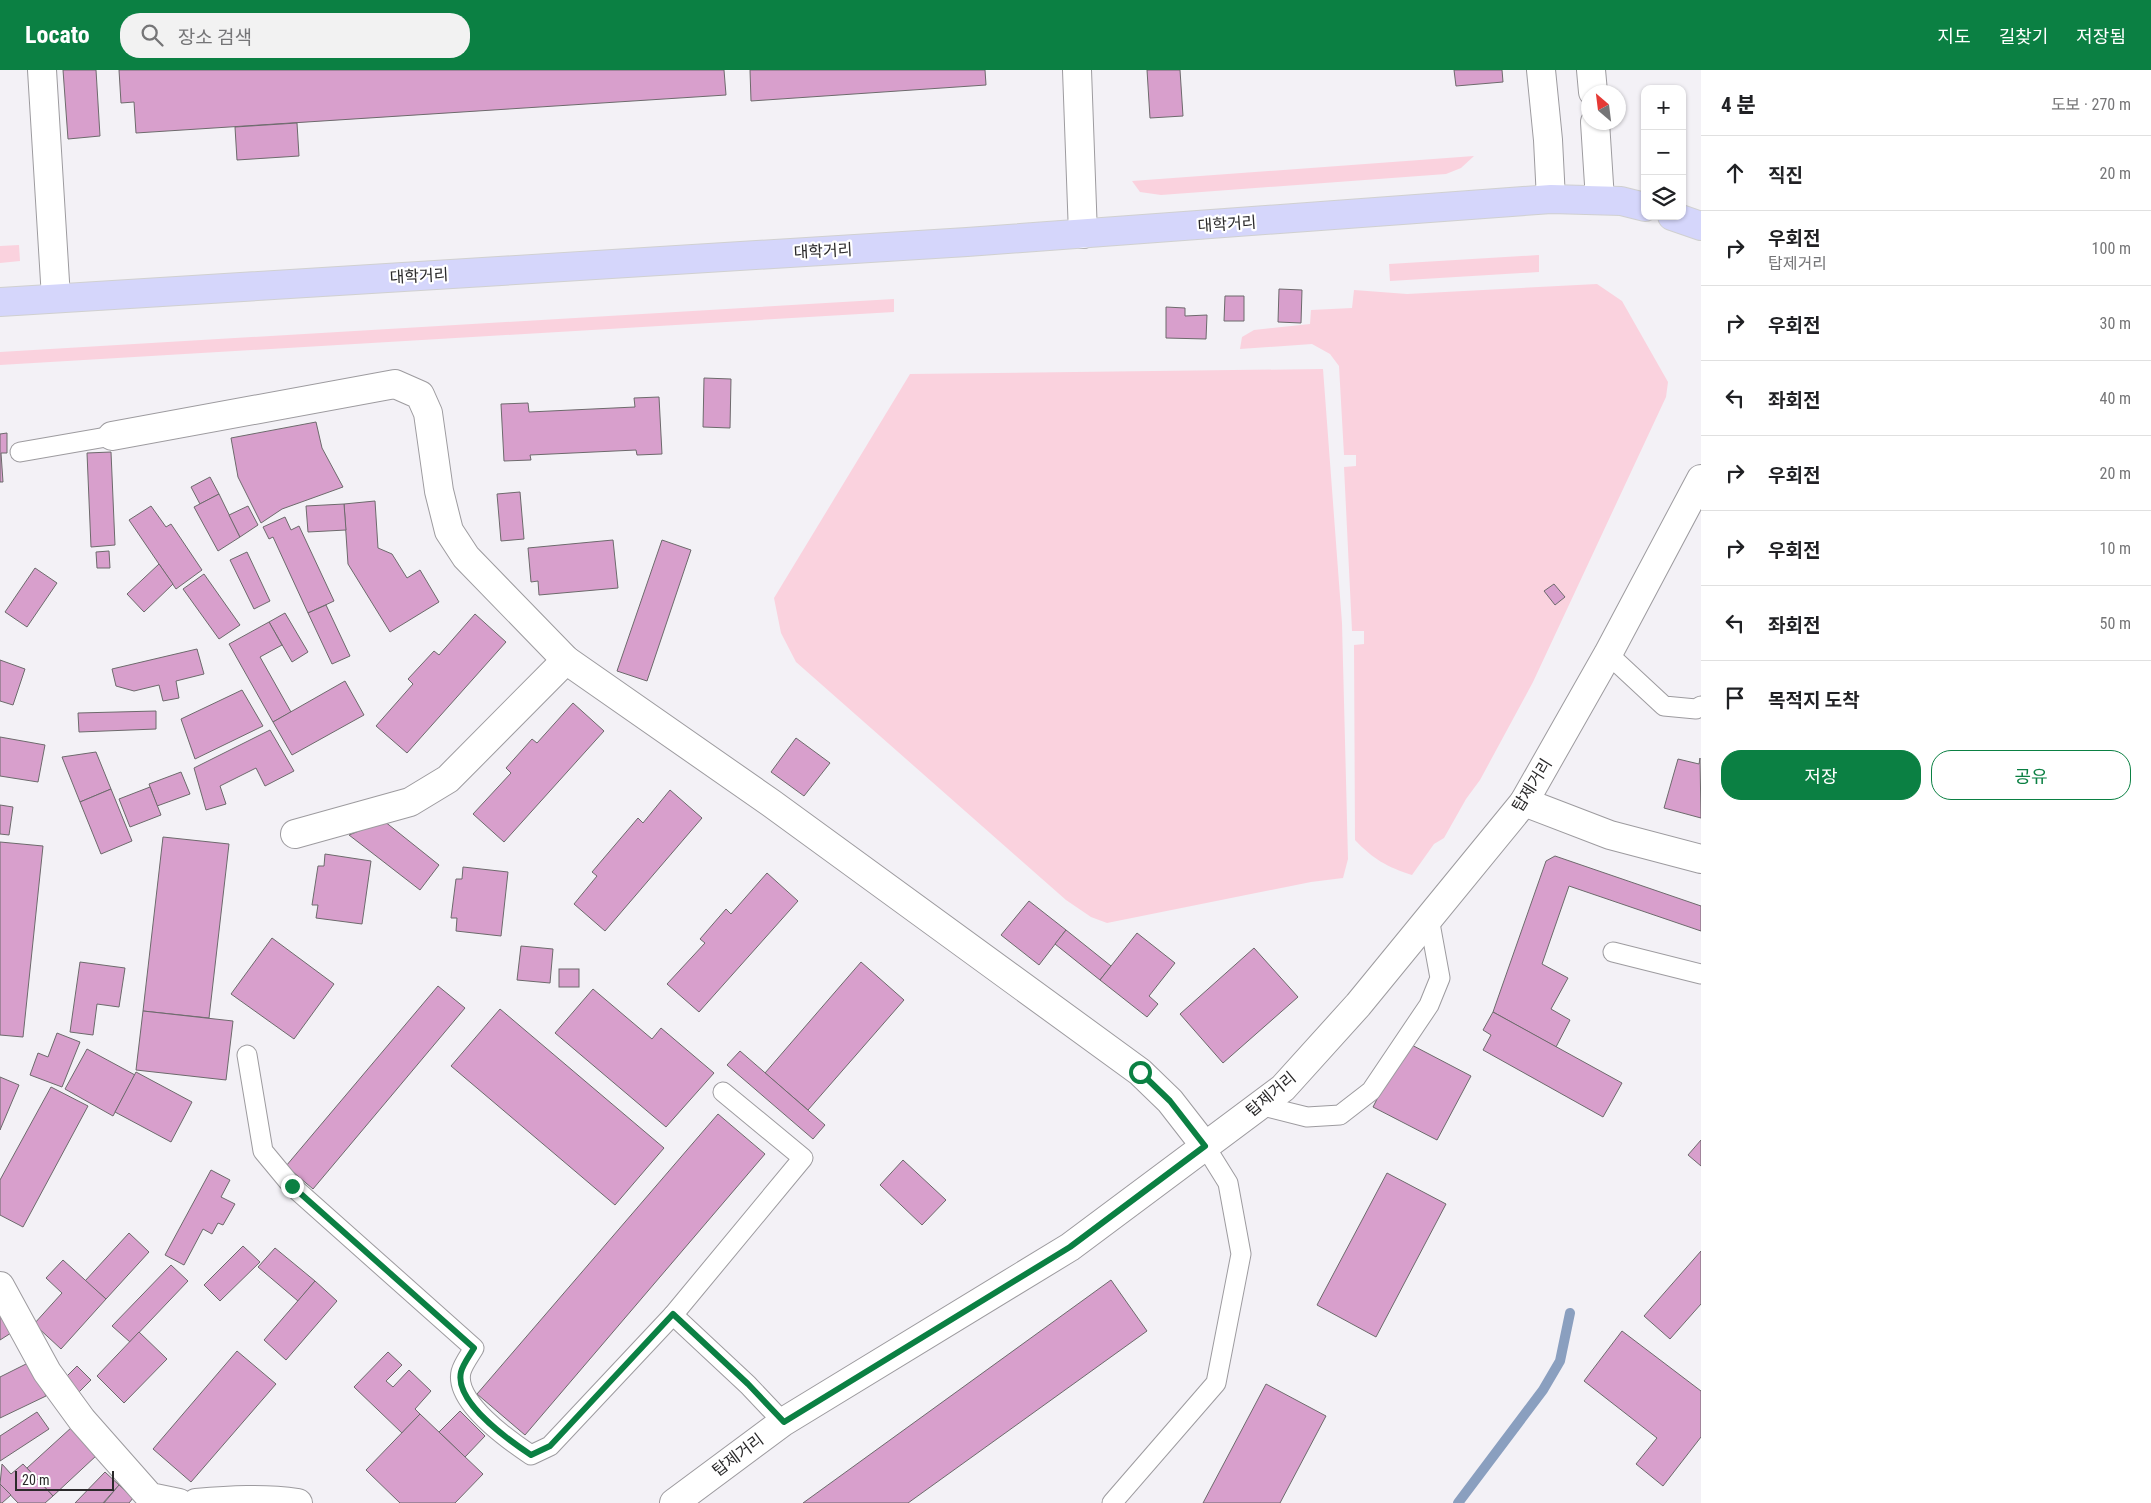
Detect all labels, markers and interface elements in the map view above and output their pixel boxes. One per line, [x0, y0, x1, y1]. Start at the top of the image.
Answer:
search box [120, 13, 470, 58]
text: Locato [25, 21, 90, 49]
icon: search [138, 21, 166, 49]
text: 장소 검색 [178, 26, 252, 49]
text: 지도 [1938, 26, 1971, 47]
text: 길찾기 [1999, 26, 2048, 47]
text: 저장됨 [2076, 26, 2126, 47]
north arrow [1581, 85, 1626, 130]
map controls [1641, 85, 1686, 220]
button: + [1641, 85, 1686, 130]
text: 4 분 [1721, 93, 1756, 117]
text: 도보 · 270 m [2051, 95, 2131, 114]
button: − [1641, 130, 1686, 175]
icon: ahead [1721, 159, 1749, 187]
text: 직진 [1768, 164, 1803, 187]
text: 20 m [2099, 164, 2131, 183]
button: layers [1641, 175, 1686, 220]
street label: 대학거리 [1197, 212, 1257, 236]
text: 우회전 [1768, 227, 1820, 250]
icon: right [1721, 234, 1749, 262]
text: 100 m [2092, 239, 2131, 258]
street label: 대학거리 [793, 240, 853, 262]
text: 탑제거리 [1768, 254, 1827, 273]
street label: 대학거리 [389, 265, 449, 287]
icon: right [1721, 309, 1749, 337]
text: 우회전 [1768, 314, 1820, 337]
text: 30 m [2099, 314, 2131, 333]
icon: left [1721, 384, 1749, 412]
text: 좌회전 [1768, 389, 1820, 412]
text: 40 m [2099, 389, 2131, 408]
icon: right [1721, 459, 1749, 487]
text: 우회전 [1768, 464, 1820, 487]
text: 20 m [2099, 464, 2131, 483]
icon: right [1721, 534, 1749, 562]
text: 우회전 [1768, 539, 1820, 562]
text: 10 m [2099, 539, 2131, 558]
icon: left [1721, 609, 1749, 637]
text: 좌회전 [1768, 614, 1820, 637]
text: 50 m [2099, 614, 2131, 633]
icon: arrive [1721, 684, 1749, 712]
text: 목적지 도착 [1768, 689, 1860, 712]
button: 저장 [1721, 750, 1921, 800]
button: 공유 [1931, 750, 2131, 800]
street label: 탑제거리 [1508, 755, 1556, 815]
route start [1129, 1061, 1152, 1084]
street label: 탑제거리 [1242, 1068, 1300, 1120]
route end [281, 1175, 304, 1198]
street label: 탑제거리 [709, 1430, 767, 1480]
scale bar [15, 1468, 114, 1491]
text: 20 m [22, 1472, 50, 1488]

